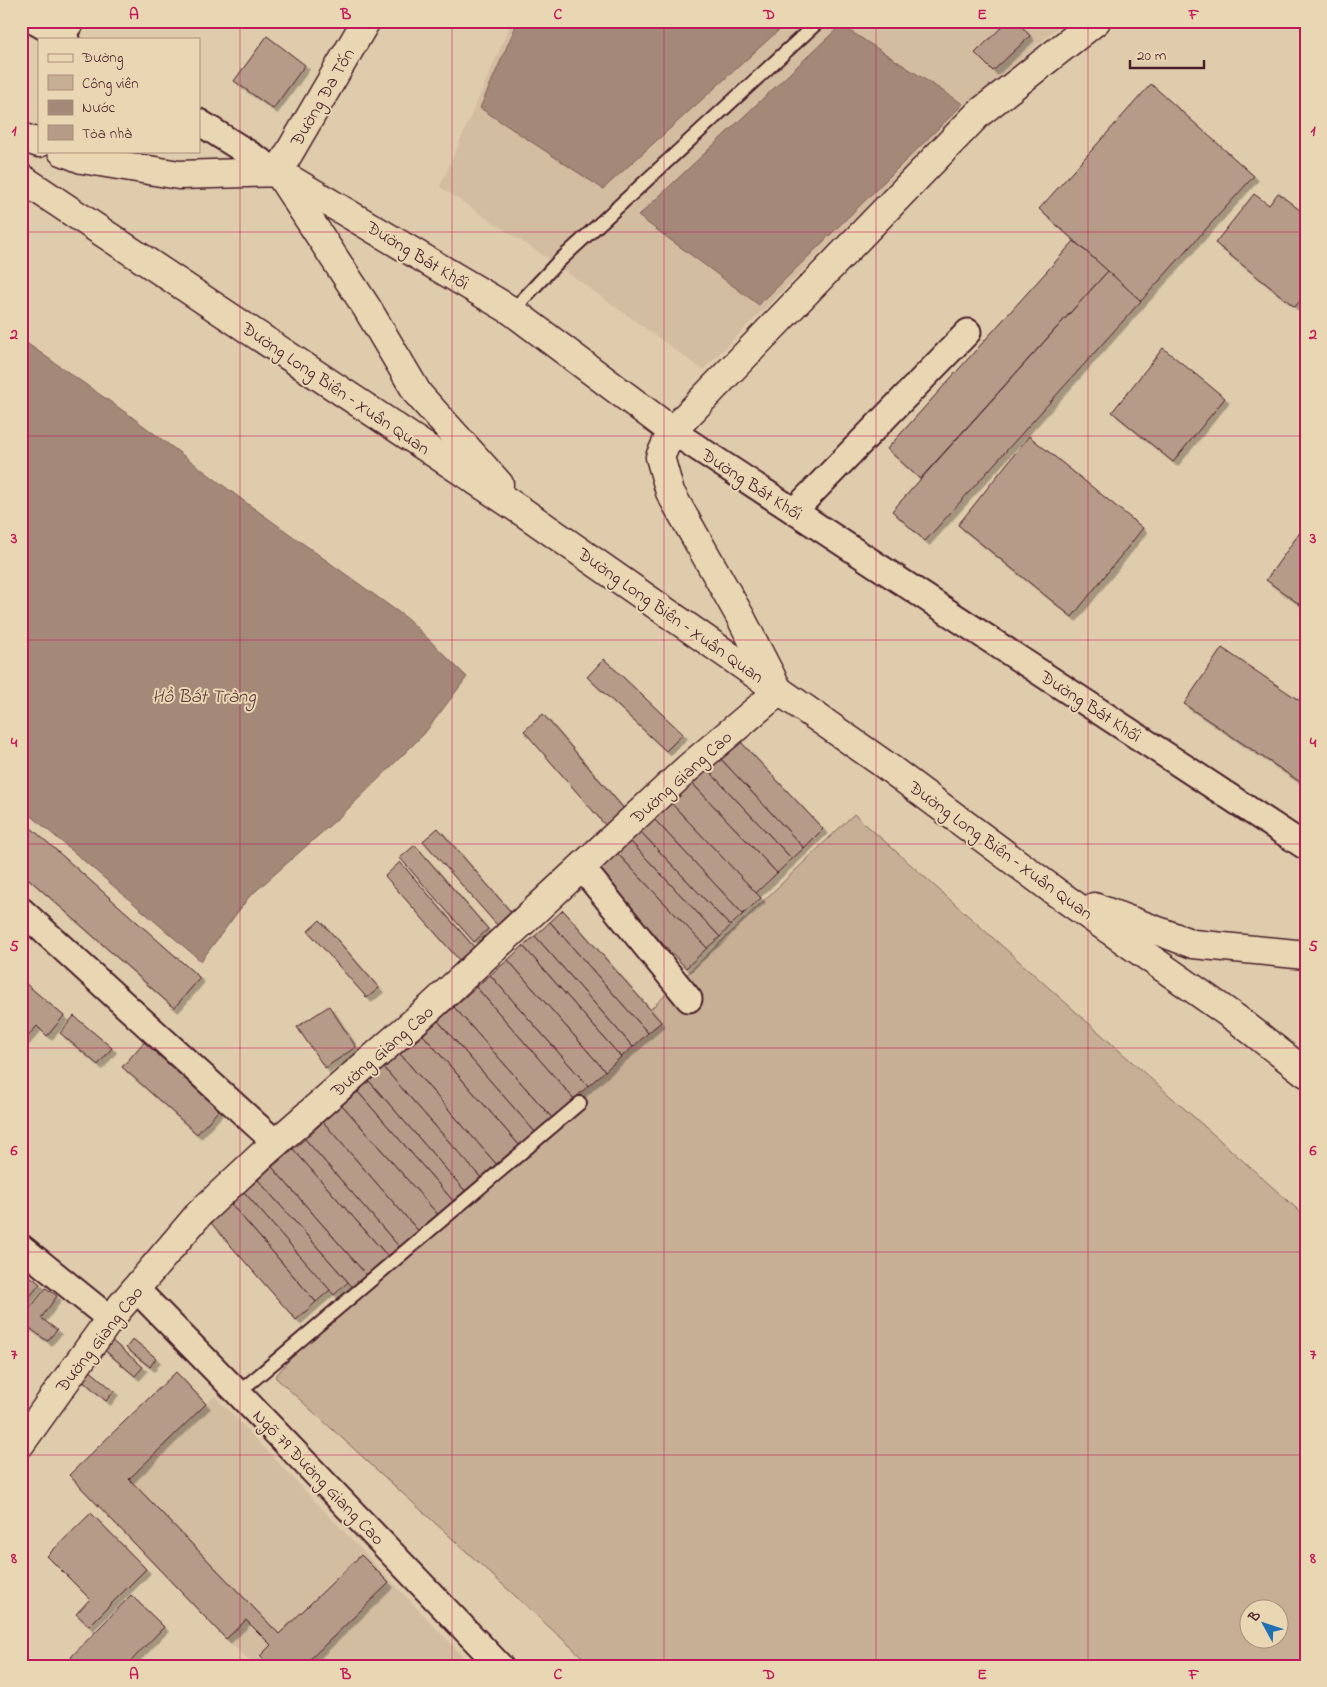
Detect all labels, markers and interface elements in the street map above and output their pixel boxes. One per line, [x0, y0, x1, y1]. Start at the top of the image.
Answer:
text: A [129, 3, 139, 27]
text: B [340, 3, 352, 27]
text: C [554, 3, 563, 27]
text: D [762, 3, 775, 27]
text: E [977, 3, 987, 27]
text: F [1188, 3, 1200, 27]
legend [38, 38, 200, 152]
scale bar [1130, 38, 1203, 70]
street label: Đường Đa Tốn [285, 44, 363, 153]
text: 20 m [1137, 45, 1167, 67]
text: Đường [81, 47, 124, 70]
text: Công viên [82, 73, 139, 96]
text: Nước [82, 97, 115, 119]
text: 1 [11, 119, 17, 143]
text: 1 [1310, 119, 1316, 143]
text: Tòa nhà [82, 123, 132, 145]
street label: Đường Bát Khối [359, 215, 473, 299]
street label: Đường Long Biên – Xuân Quan [234, 316, 434, 464]
text: 2 [9, 323, 18, 347]
text: 2 [1308, 323, 1317, 347]
street label: Đường Bát Khối [694, 443, 807, 529]
text: 3 [10, 527, 18, 551]
text: 3 [1309, 527, 1317, 551]
street label: Đường Long Biên – Xuân Quan [570, 542, 768, 692]
street label: Đường Bát Khối [1033, 665, 1146, 751]
water label: Hồ Bát Tràng [152, 684, 256, 712]
street label: Đường Giang Cao [625, 726, 740, 833]
text: 4 [10, 731, 18, 755]
text: 4 [1309, 731, 1317, 755]
street label: Đường Long Biên – Xuân Quan [901, 775, 1098, 928]
text: 5 [9, 935, 19, 959]
text: 5 [1308, 935, 1318, 959]
street label: Đường Giang Cao [325, 1000, 441, 1106]
text: 6 [9, 1139, 18, 1163]
text: 6 [1308, 1139, 1317, 1163]
street label: Đường Giang Cao [50, 1281, 151, 1400]
text: 7 [11, 1343, 18, 1367]
text: 7 [1310, 1343, 1317, 1367]
street label: Ngõ 79 Đường Giang Cao [245, 1404, 390, 1553]
text: 8 [10, 1547, 17, 1571]
text: 8 [1309, 1547, 1316, 1571]
north arrow [1240, 1600, 1290, 1650]
text: B [1243, 1606, 1267, 1628]
text: A [129, 1663, 139, 1687]
text: B [340, 1663, 352, 1687]
text: C [554, 1663, 563, 1687]
text: D [762, 1663, 775, 1687]
text: E [977, 1663, 987, 1687]
text: F [1188, 1663, 1200, 1687]

